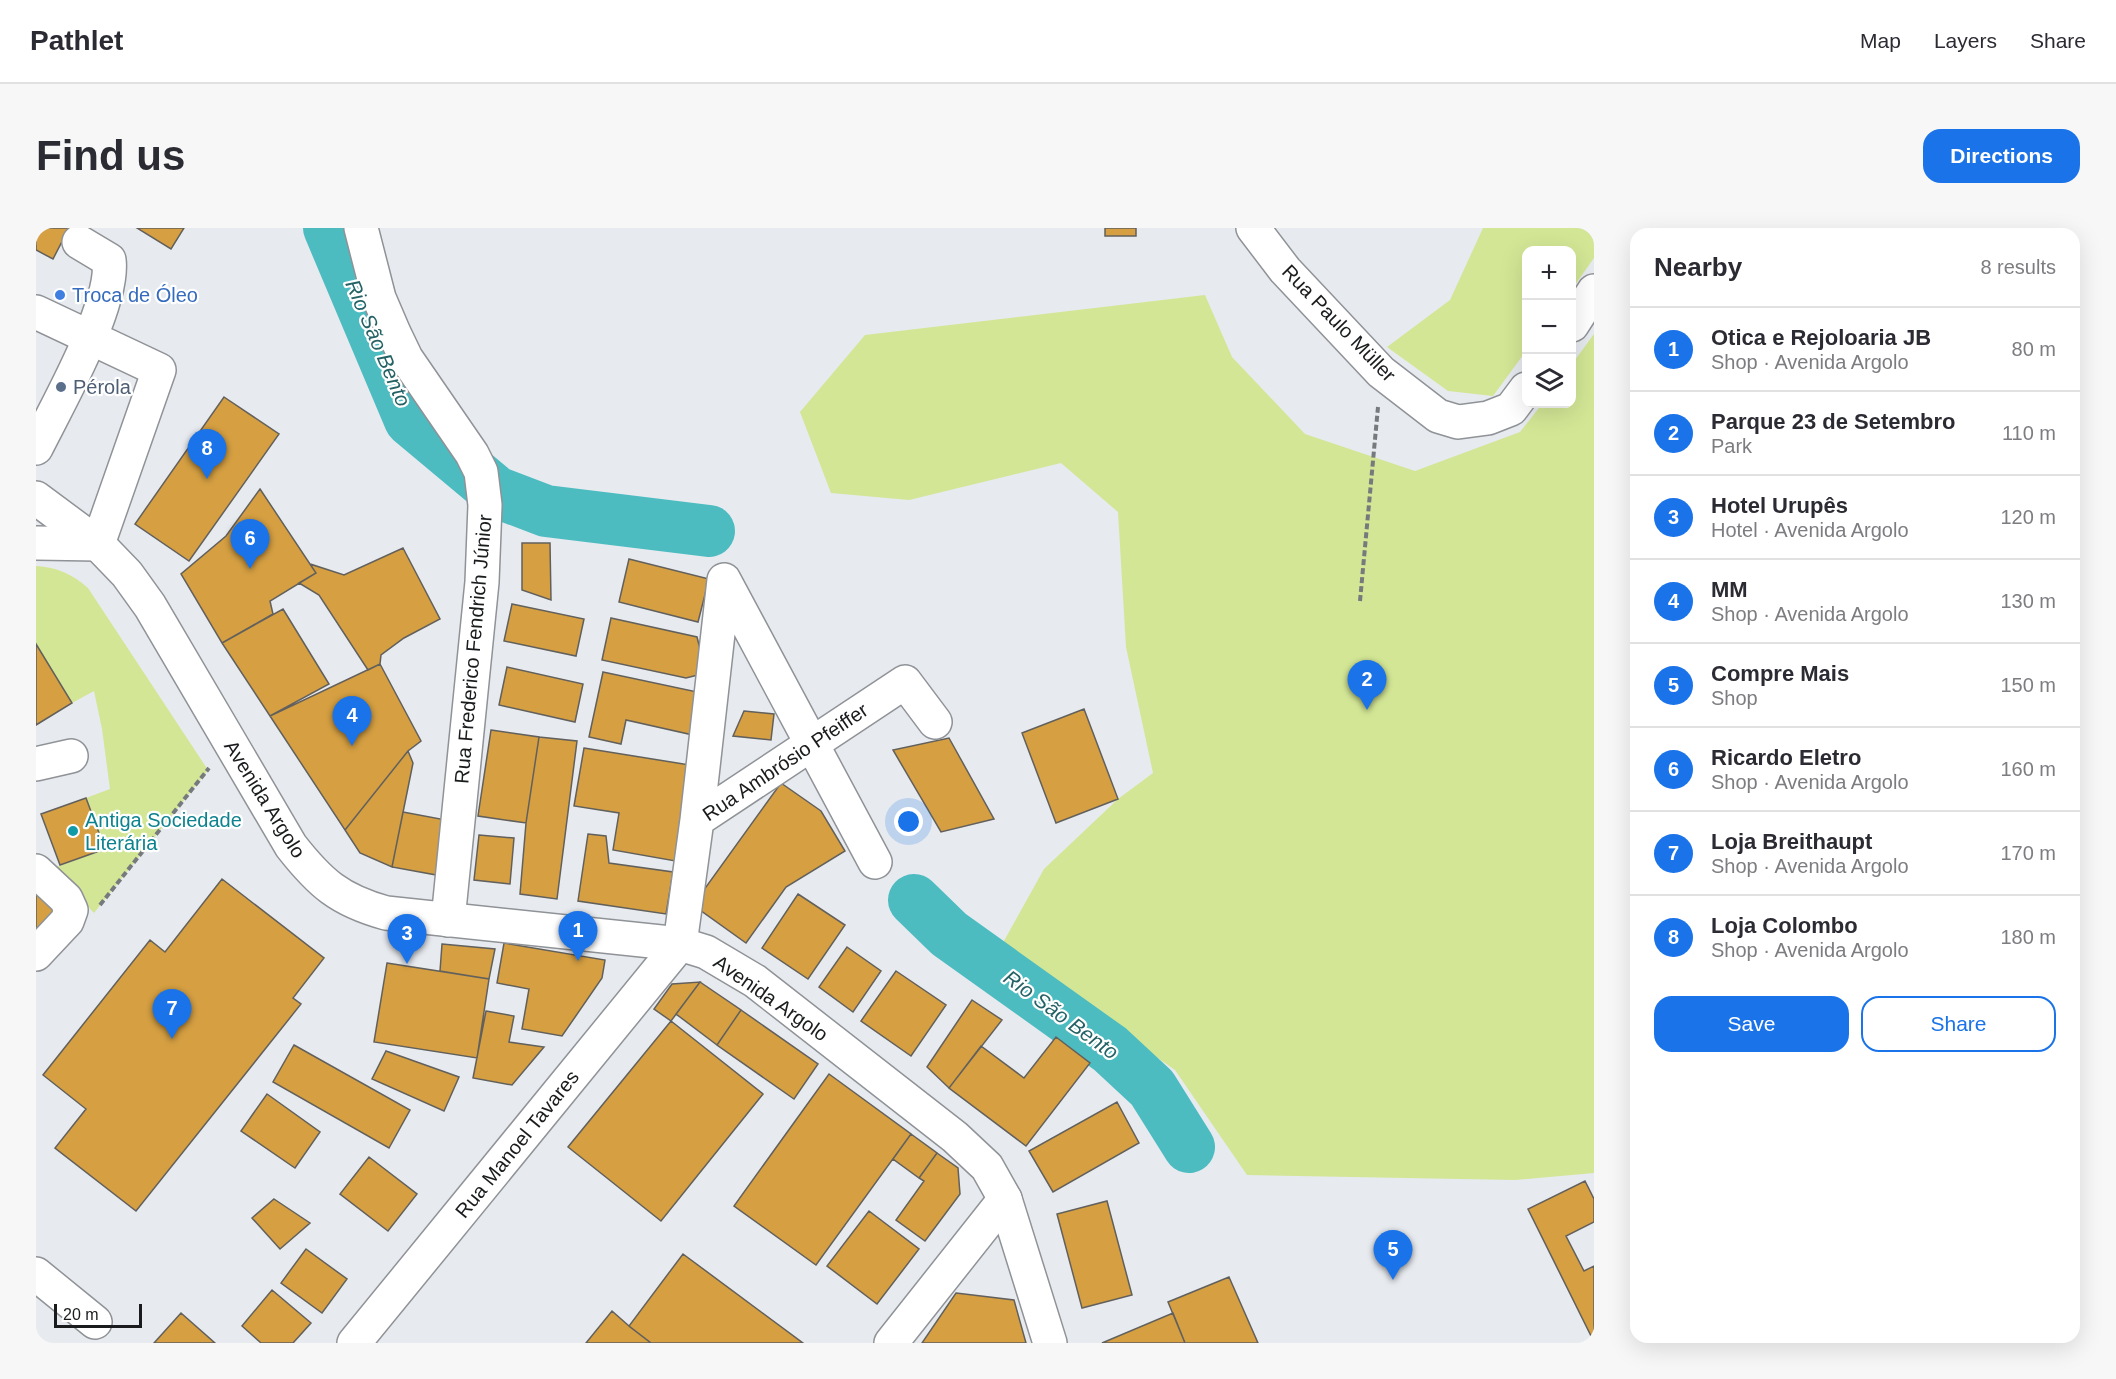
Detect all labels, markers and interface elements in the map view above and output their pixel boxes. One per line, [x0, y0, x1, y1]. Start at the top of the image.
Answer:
text: Pathlet [30, 25, 123, 56]
text: Map [1860, 29, 1901, 52]
text: Layers [1934, 29, 1997, 52]
text: Share [2030, 29, 2086, 52]
button: Directions [1923, 129, 2080, 183]
text: Find us [36, 132, 185, 179]
map controls [1522, 246, 1576, 408]
button: + [1522, 246, 1576, 300]
text: Nearby [1654, 252, 1742, 282]
text: 8 results [1980, 256, 2056, 278]
street label: Rua Paulo Müller [1278, 260, 1400, 386]
water label: Rio São Bento [341, 276, 416, 410]
place label: Troca de Óleo [72, 284, 198, 306]
marker: Troca de Óleo [53, 288, 67, 302]
button: − [1522, 300, 1576, 354]
text: Otica e Rejoloaria JB [1711, 325, 1931, 350]
text: 1 [1668, 338, 1679, 360]
text: 80 m [2012, 338, 2056, 360]
text: Shop · Avenida Argolo [1711, 351, 1909, 373]
button: layers [1522, 354, 1576, 408]
place label: Pérola [73, 376, 132, 398]
marker: Pérola [54, 380, 68, 394]
text: Parque 23 de Setembro [1711, 409, 1956, 434]
text: 2 [1668, 422, 1679, 444]
text: 110 m [2002, 422, 2056, 444]
pin: 8 [188, 430, 226, 479]
text: Park [1711, 435, 1752, 457]
text: Hotel Urupês [1711, 493, 1848, 518]
text: 3 [1668, 506, 1679, 528]
text: 120 m [2000, 506, 2056, 528]
street label: Rua Frederico Fendrich Júnior [450, 513, 496, 785]
text: Hotel · Avenida Argolo [1711, 519, 1909, 541]
pin: 6 [230, 520, 270, 569]
text: MM [1711, 577, 1748, 602]
text: 4 [1668, 590, 1679, 612]
text: 130 m [2000, 590, 2056, 612]
text: Shop · Avenida Argolo [1711, 603, 1909, 625]
pin: 2 [1348, 660, 1386, 710]
text: Compre Mais [1711, 661, 1849, 686]
text: 5 [1668, 674, 1679, 696]
text: 150 m [2000, 674, 2056, 696]
text: Shop [1711, 687, 1758, 709]
pin: 4 [332, 696, 372, 746]
street label: Rua Ambrósio Pfeiffer [698, 698, 872, 825]
street label: Avenida Argolo [220, 736, 310, 862]
text: Ricardo Eletro [1711, 745, 1861, 770]
text: 6 [1668, 758, 1679, 780]
text: 160 m [2000, 758, 2056, 780]
text: Shop · Avenida Argolo [1711, 771, 1909, 793]
your location [894, 807, 923, 836]
place label: Antiga Sociedade Literária [85, 809, 242, 854]
marker: Antiga Sociedade Literária [66, 824, 80, 838]
text: Loja Breithaupt [1711, 829, 1872, 854]
text: 7 [1668, 842, 1679, 864]
text: 170 m [2000, 842, 2056, 864]
text: Shop · Avenida Argolo [1711, 855, 1909, 877]
pin: 1 [558, 912, 598, 961]
text: Loja Colombo [1711, 913, 1858, 938]
pin: 3 [388, 914, 427, 964]
text: 8 [1668, 926, 1679, 948]
text: 180 m [2000, 926, 2056, 948]
text: Shop · Avenida Argolo [1711, 939, 1909, 961]
street label: Avenida Argolo [710, 951, 832, 1045]
water label: Rio São Bento [1000, 965, 1123, 1064]
pin: 7 [152, 990, 192, 1039]
button: Save [1654, 996, 1849, 1052]
button: Share [1861, 996, 2056, 1052]
street label: Rua Manoel Tavares [451, 1066, 583, 1222]
pin: 5 [1374, 1230, 1412, 1280]
scale bar [54, 1301, 142, 1328]
text: 20 m [63, 1306, 99, 1323]

